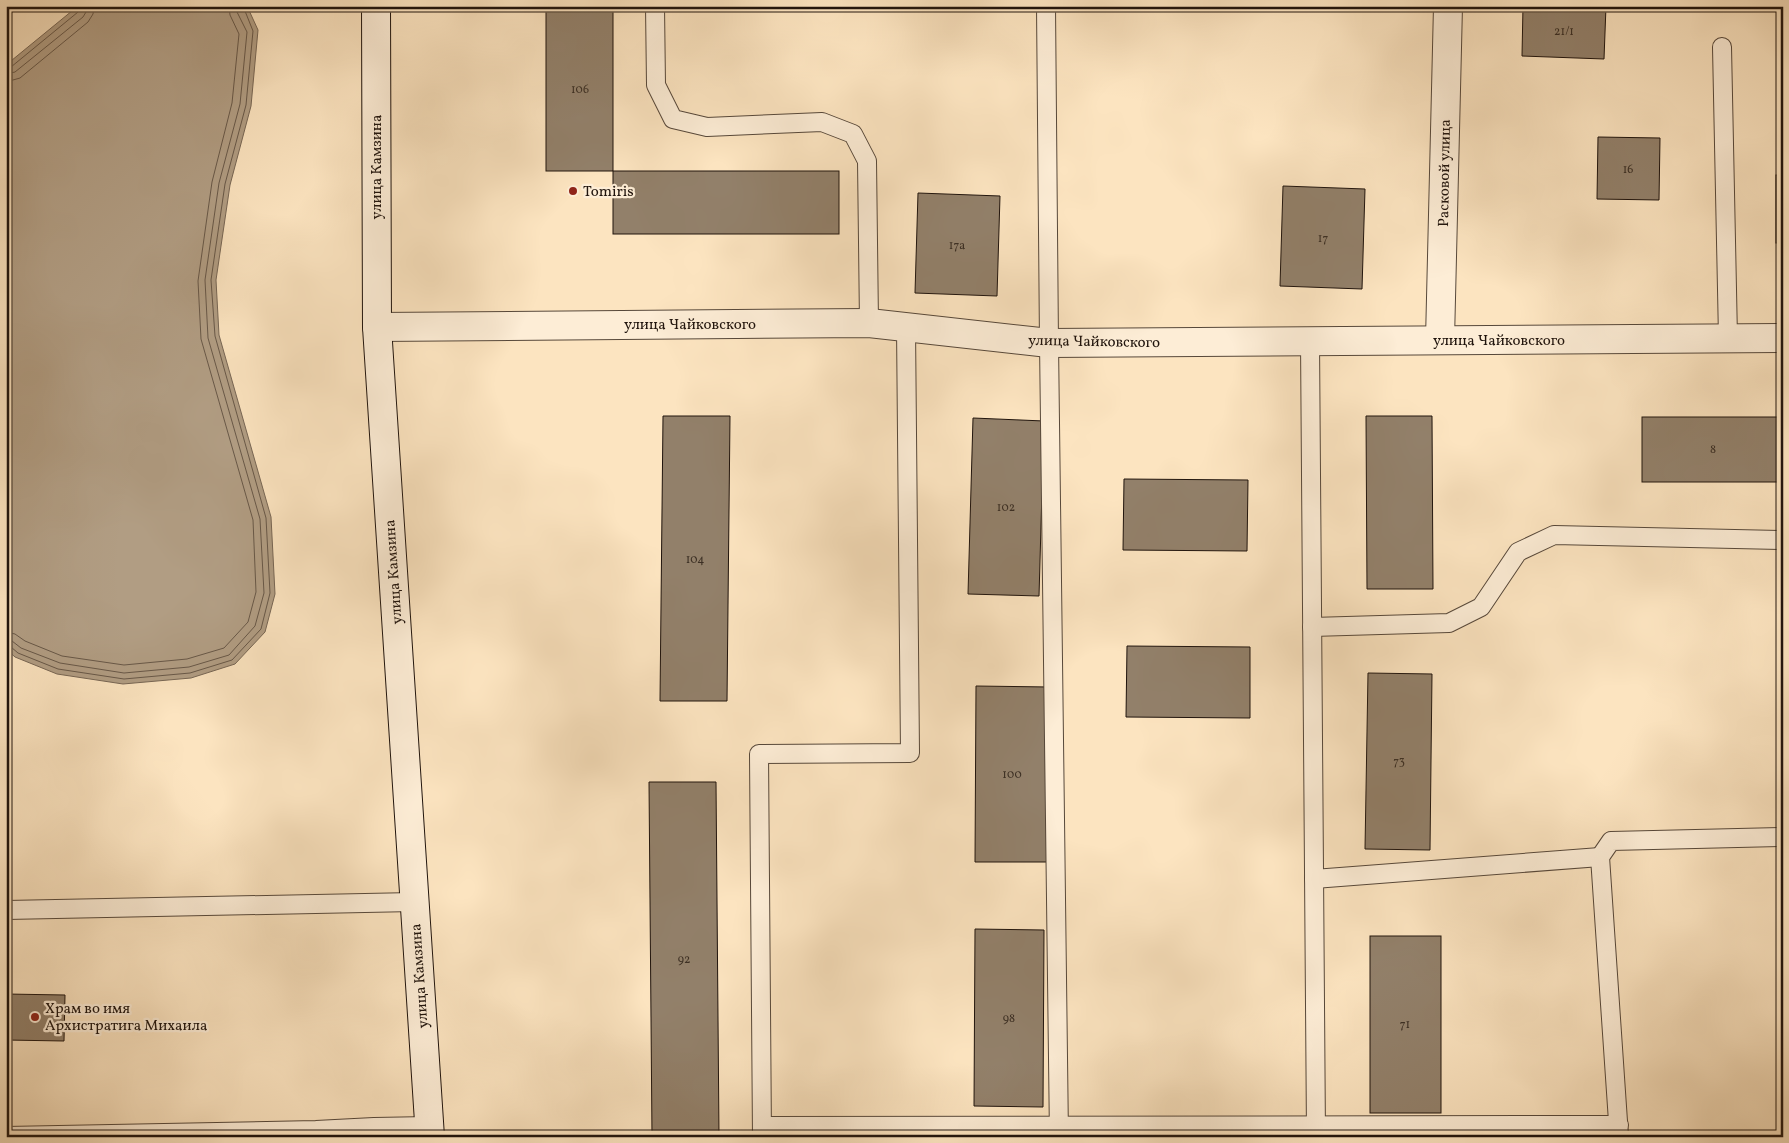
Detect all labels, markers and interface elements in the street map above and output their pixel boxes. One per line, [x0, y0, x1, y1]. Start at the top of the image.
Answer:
house number: 21/1 [1554, 24, 1574, 40]
house number: 106 [571, 82, 589, 98]
street label: улица Камзина [367, 115, 388, 219]
street label: Расковой улица [1434, 119, 1457, 227]
house number: 16 [1623, 162, 1633, 178]
place label: Tomiris [583, 182, 634, 203]
marker: Tomiris [567, 185, 579, 197]
house number: 17 [1318, 231, 1328, 247]
house number: 17а [949, 238, 965, 254]
street label: улица Чайковского [624, 315, 756, 336]
street label: улица Чайковского [1028, 331, 1160, 354]
street label: улица Чайковского [1433, 331, 1565, 352]
house number: 8 [1710, 442, 1716, 458]
house number: 102 [997, 500, 1015, 516]
street label: улица Камзина [380, 519, 409, 625]
house number: 104 [686, 552, 704, 568]
house number: 73 [1393, 754, 1405, 770]
house number: 100 [1002, 767, 1022, 783]
street label: улица Камзина [406, 923, 435, 1029]
house number: 92 [678, 952, 690, 968]
place label: Храм во имя Архистратига Михаила [45, 999, 207, 1037]
marker: Храм во имя Архистратига Михаила [29, 1011, 41, 1023]
house number: 98 [1003, 1011, 1015, 1027]
house number: 71 [1400, 1017, 1410, 1033]

